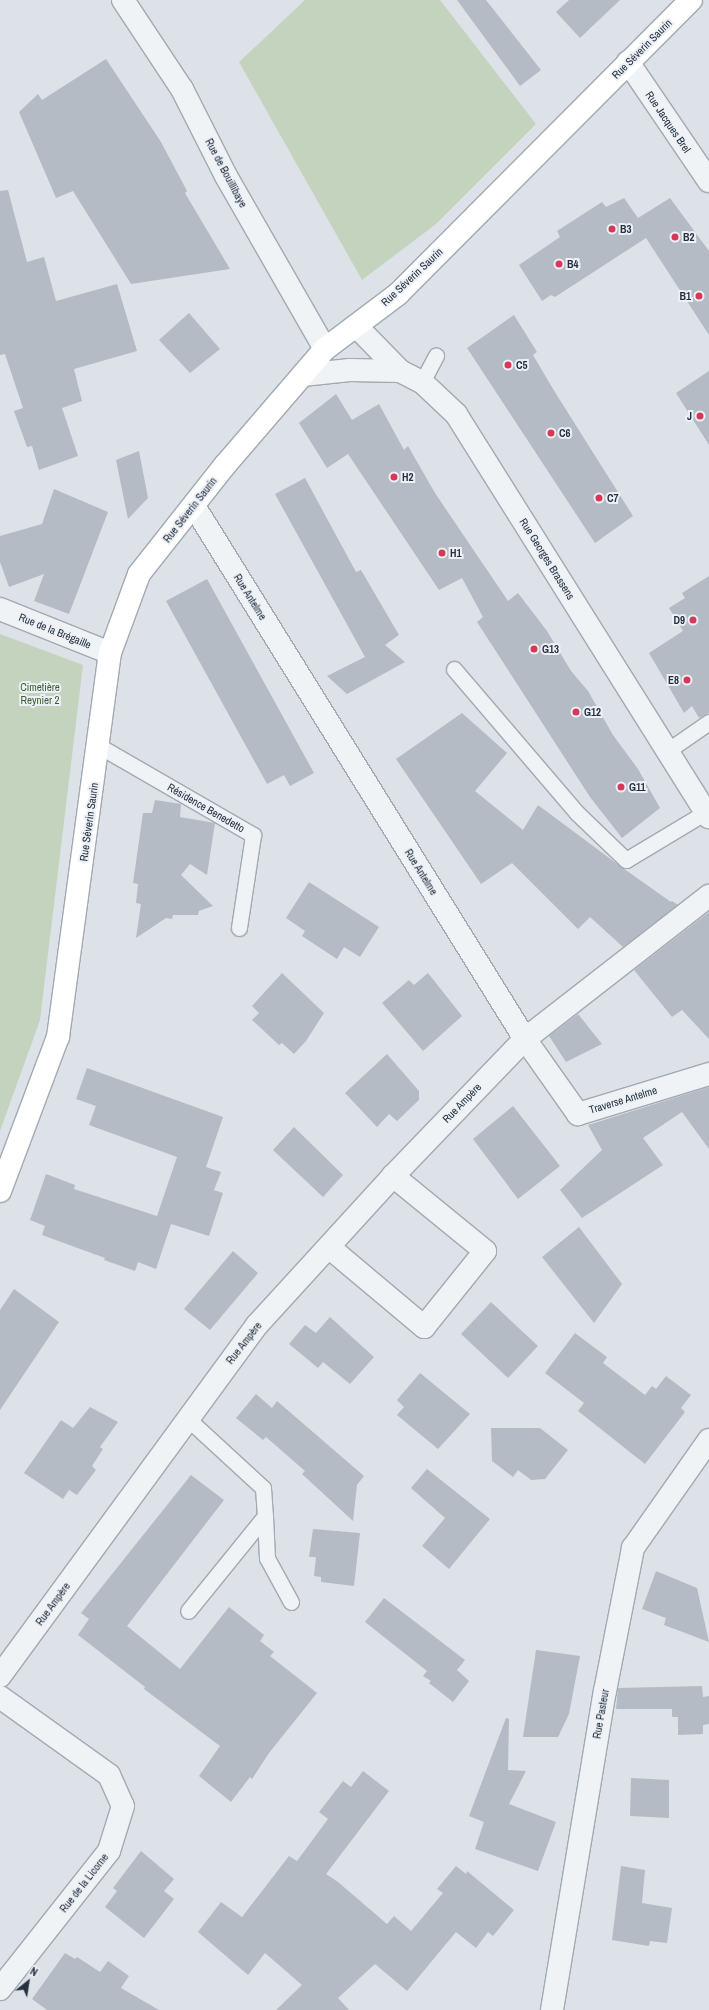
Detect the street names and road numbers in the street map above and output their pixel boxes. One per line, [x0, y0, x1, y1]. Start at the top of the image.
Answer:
street label: Rue Séverin Saurin [609, 16, 675, 82]
street label: Rue Jacques Brel [643, 89, 693, 155]
street label: Rue de Bouillibaye [202, 136, 250, 210]
street label: Rue Séverin Saurin [379, 245, 445, 309]
street label: Rue Séverin Saurin [160, 475, 220, 545]
street label: Rue Georges Brassens [517, 516, 577, 602]
street label: Rue Antelme [231, 571, 269, 623]
street label: Rue de la Brégaille [17, 611, 93, 651]
street label: Résidence Benedetto [165, 781, 247, 835]
street label: Rue Séverin Saurin [77, 782, 101, 862]
street label: Rue Antelme [402, 846, 440, 898]
street label: Rue Ampère [440, 1080, 484, 1126]
street label: Traverse Antelme [587, 1083, 659, 1117]
street label: Rue Ampère [223, 1319, 265, 1367]
street label: Rue Ampère [33, 1580, 73, 1628]
street label: Rue Pasteur [590, 1688, 612, 1740]
street label: Rue de la Licorne [57, 1851, 111, 1915]

